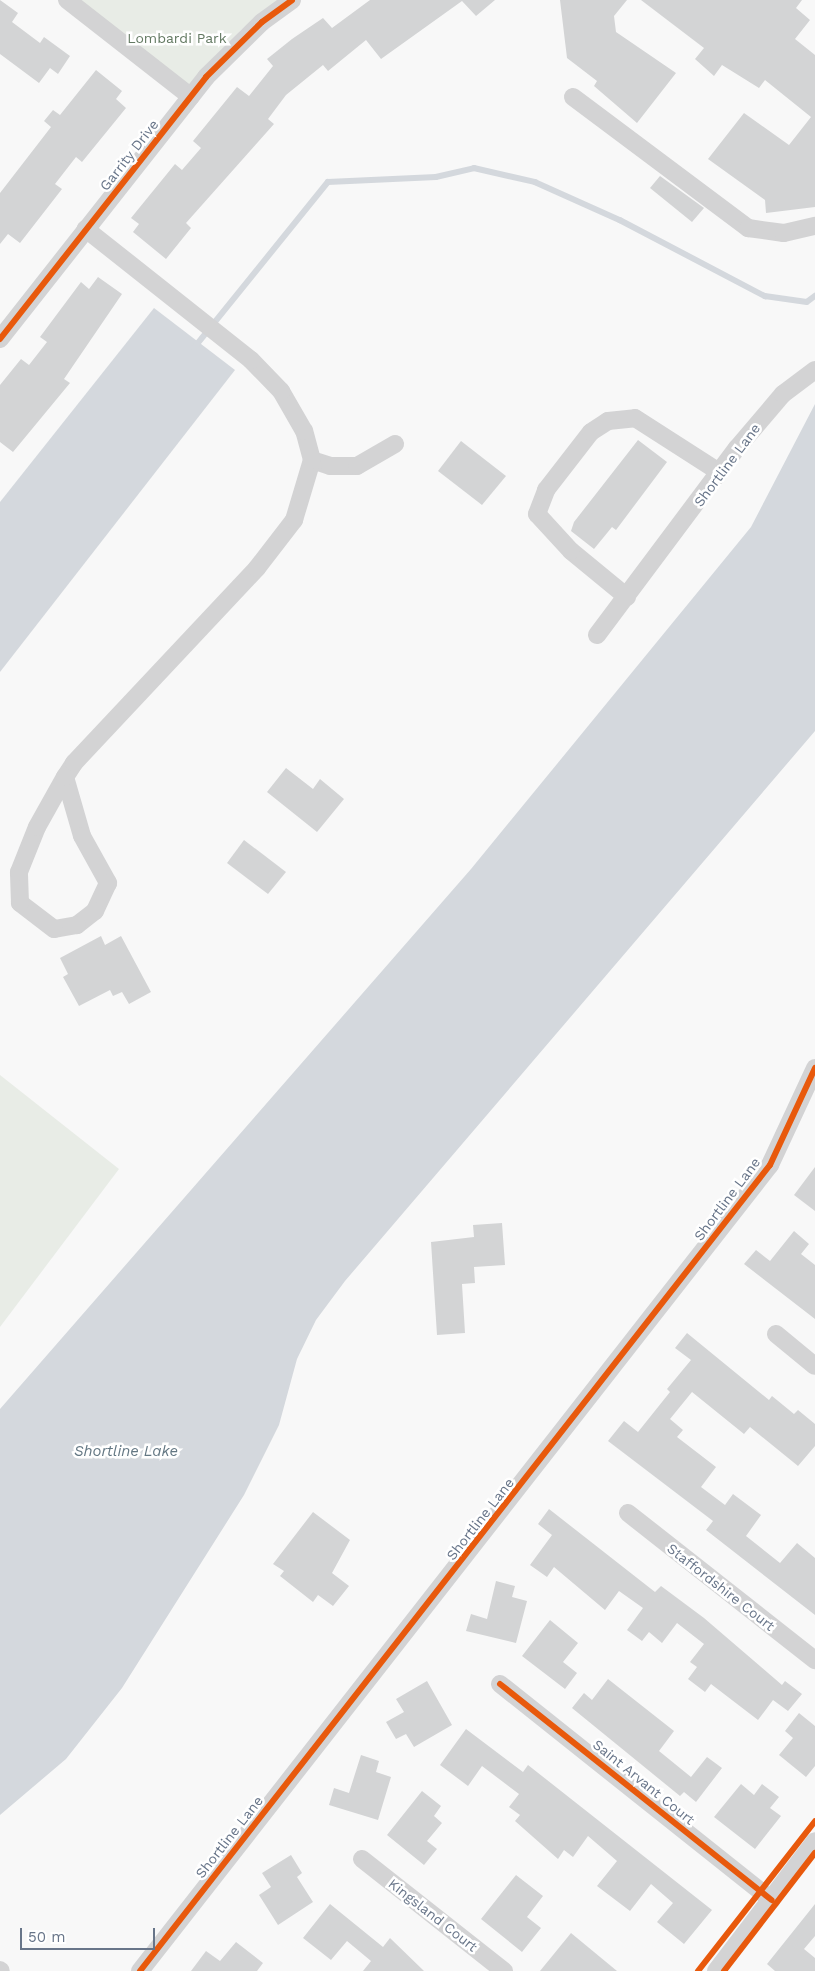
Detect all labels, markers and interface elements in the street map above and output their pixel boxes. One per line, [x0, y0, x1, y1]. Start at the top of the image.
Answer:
park label: Lombardi Park [127, 30, 227, 46]
street label: Garrity Drive [96, 116, 162, 194]
street label: Shortline Lane [690, 420, 764, 510]
street label: Shortline Lane [690, 1154, 764, 1244]
water label: Shortline Lake [74, 1443, 178, 1461]
street label: Shortline Lane [443, 1475, 517, 1563]
street label: Staffordshire Court [664, 1540, 778, 1634]
street label: Saint Arvant Court [589, 1736, 699, 1828]
street label: Shortline Lane [192, 1793, 266, 1881]
street label: Kingsland Court [385, 1875, 481, 1955]
scale bar [22, 1918, 158, 1950]
text: 50 m [28, 1928, 65, 1946]

